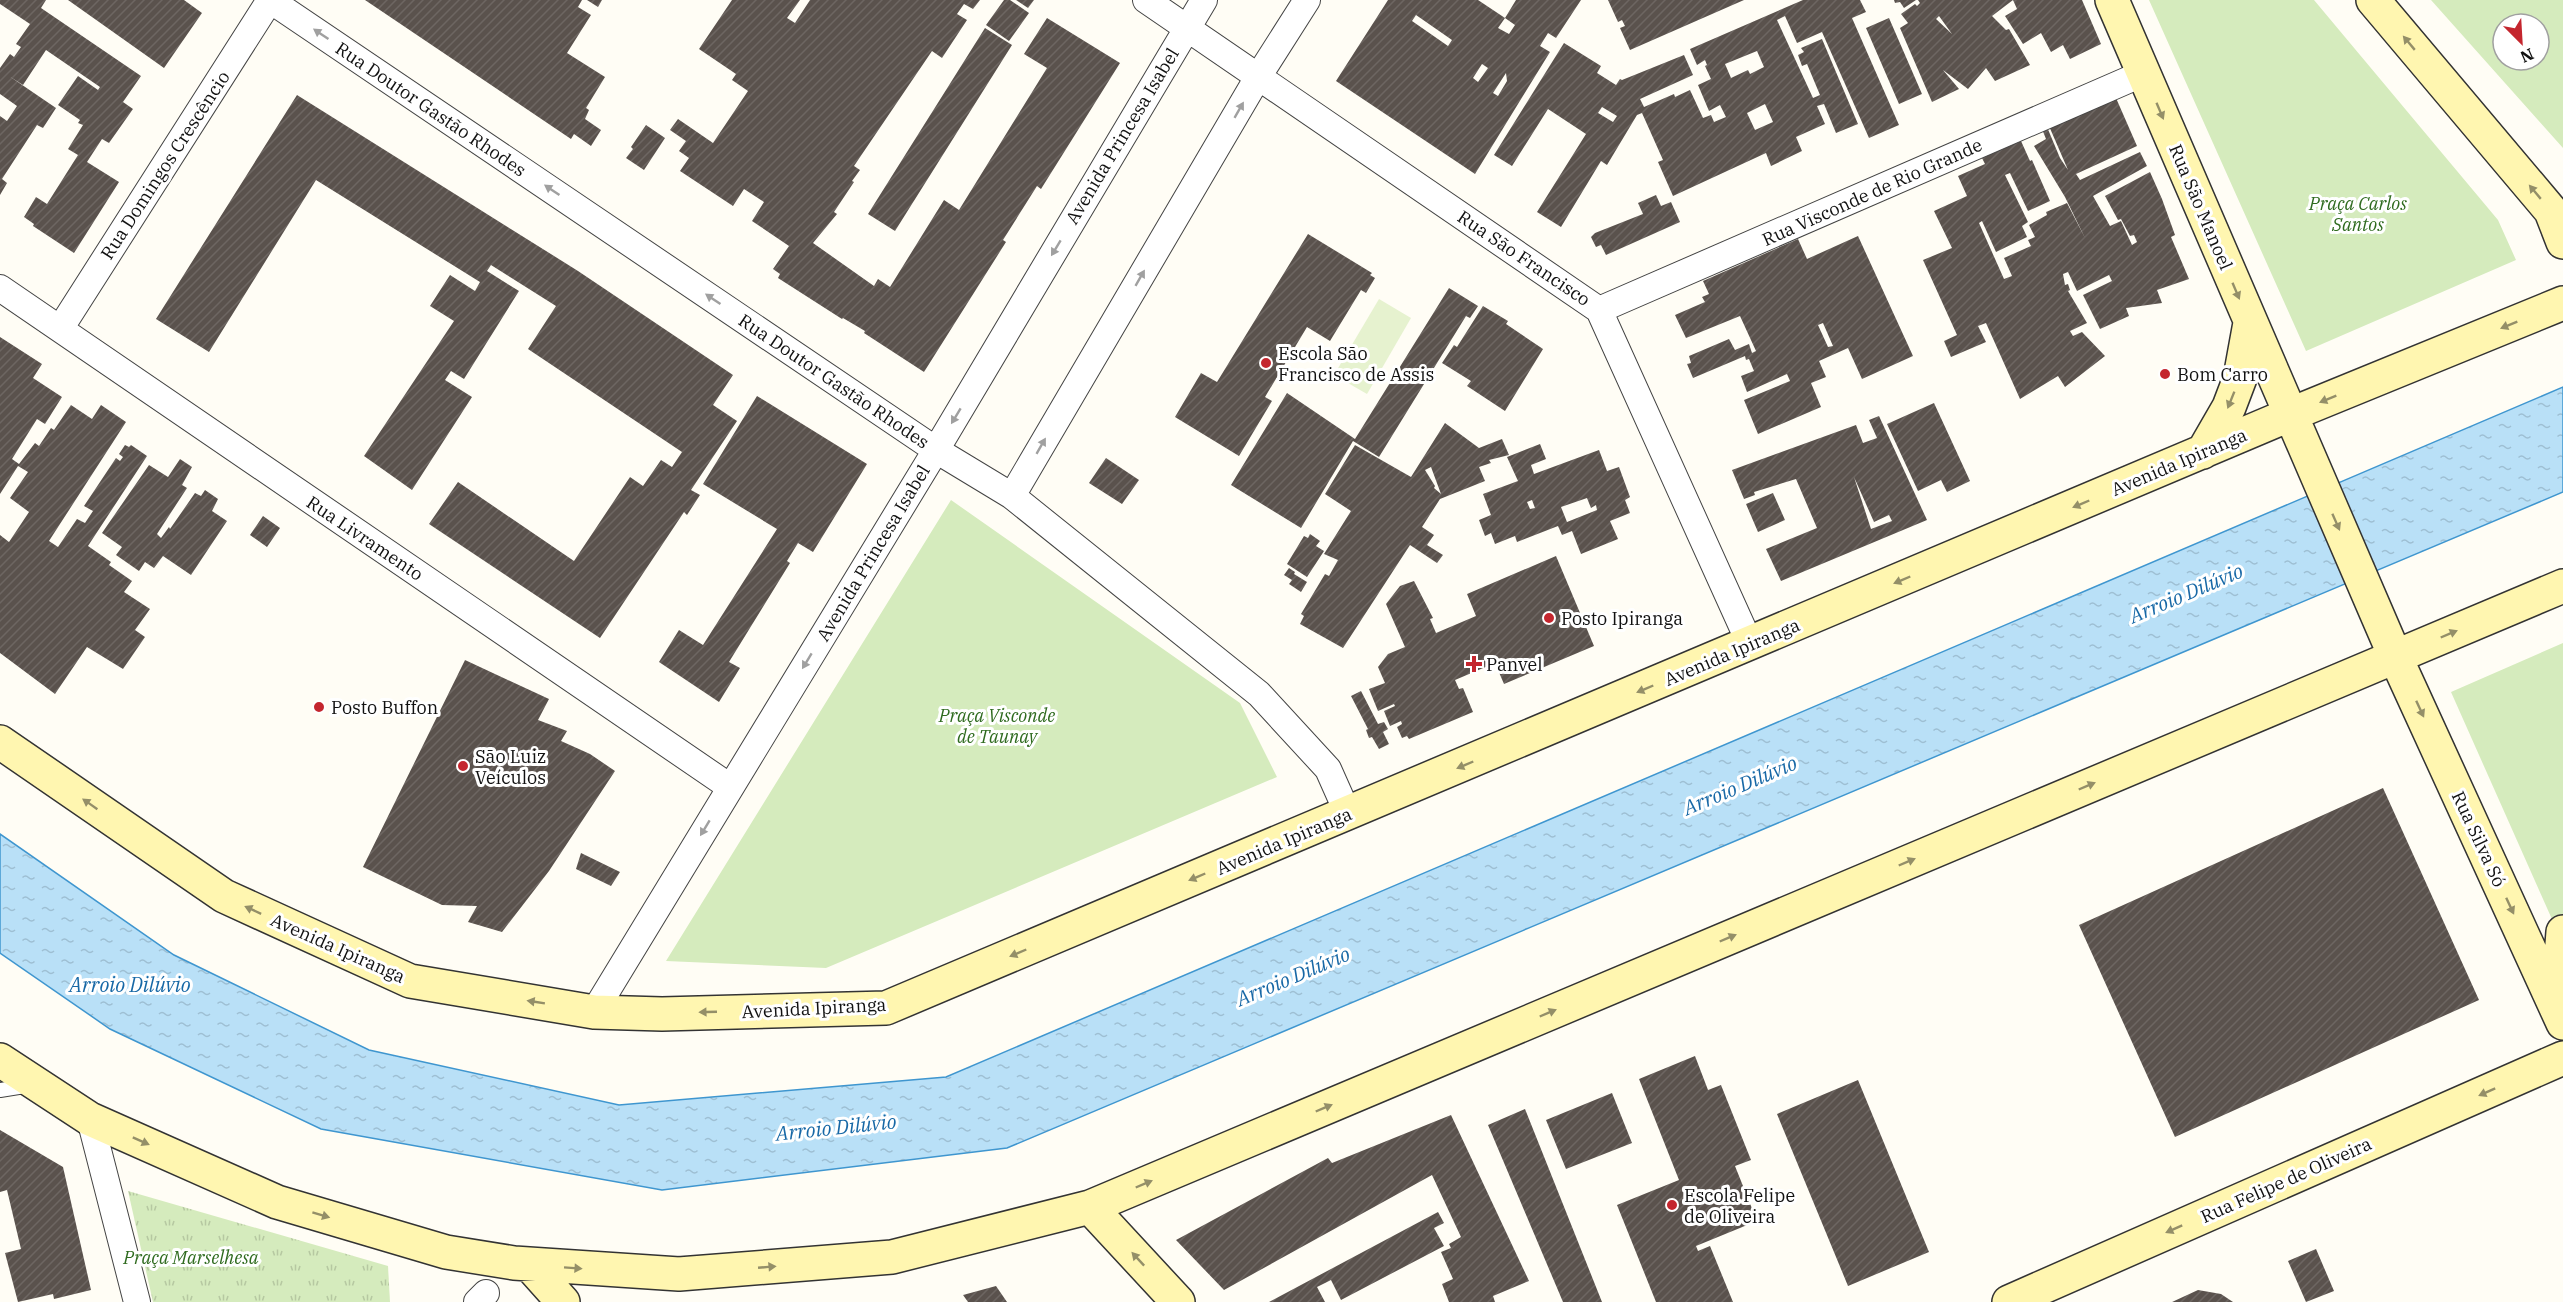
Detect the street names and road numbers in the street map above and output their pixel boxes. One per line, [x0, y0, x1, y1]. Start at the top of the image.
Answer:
street label: Rua Doutor Gastão Rhodes [331, 37, 531, 181]
street label: Avenida Princesa Isabel [1060, 44, 1184, 228]
street label: Rua Domingos Crescêncio [95, 66, 235, 264]
street label: Rua Visconde de Rio Grande [1758, 133, 1986, 251]
street label: Rua São Manoel [2164, 141, 2238, 273]
street label: Rua São Francisco [1453, 205, 1595, 311]
street label: Rua Doutor Gastão Rhodes [734, 309, 934, 453]
street label: Avenida Ipiranga [2108, 423, 2250, 501]
street label: Avenida Princesa Isabel [811, 461, 935, 645]
street label: Rua Livramento [302, 491, 428, 585]
street label: Avenida Ipiranga [1661, 613, 1803, 691]
street label: Rua Silva Só [2447, 787, 2511, 891]
street label: Avenida Ipiranga [1213, 802, 1355, 880]
street label: Avenida Ipiranga [267, 908, 409, 988]
street label: Avenida Ipiranga [741, 993, 887, 1023]
street label: Rua Felipe de Oliveira [2197, 1132, 2375, 1228]

